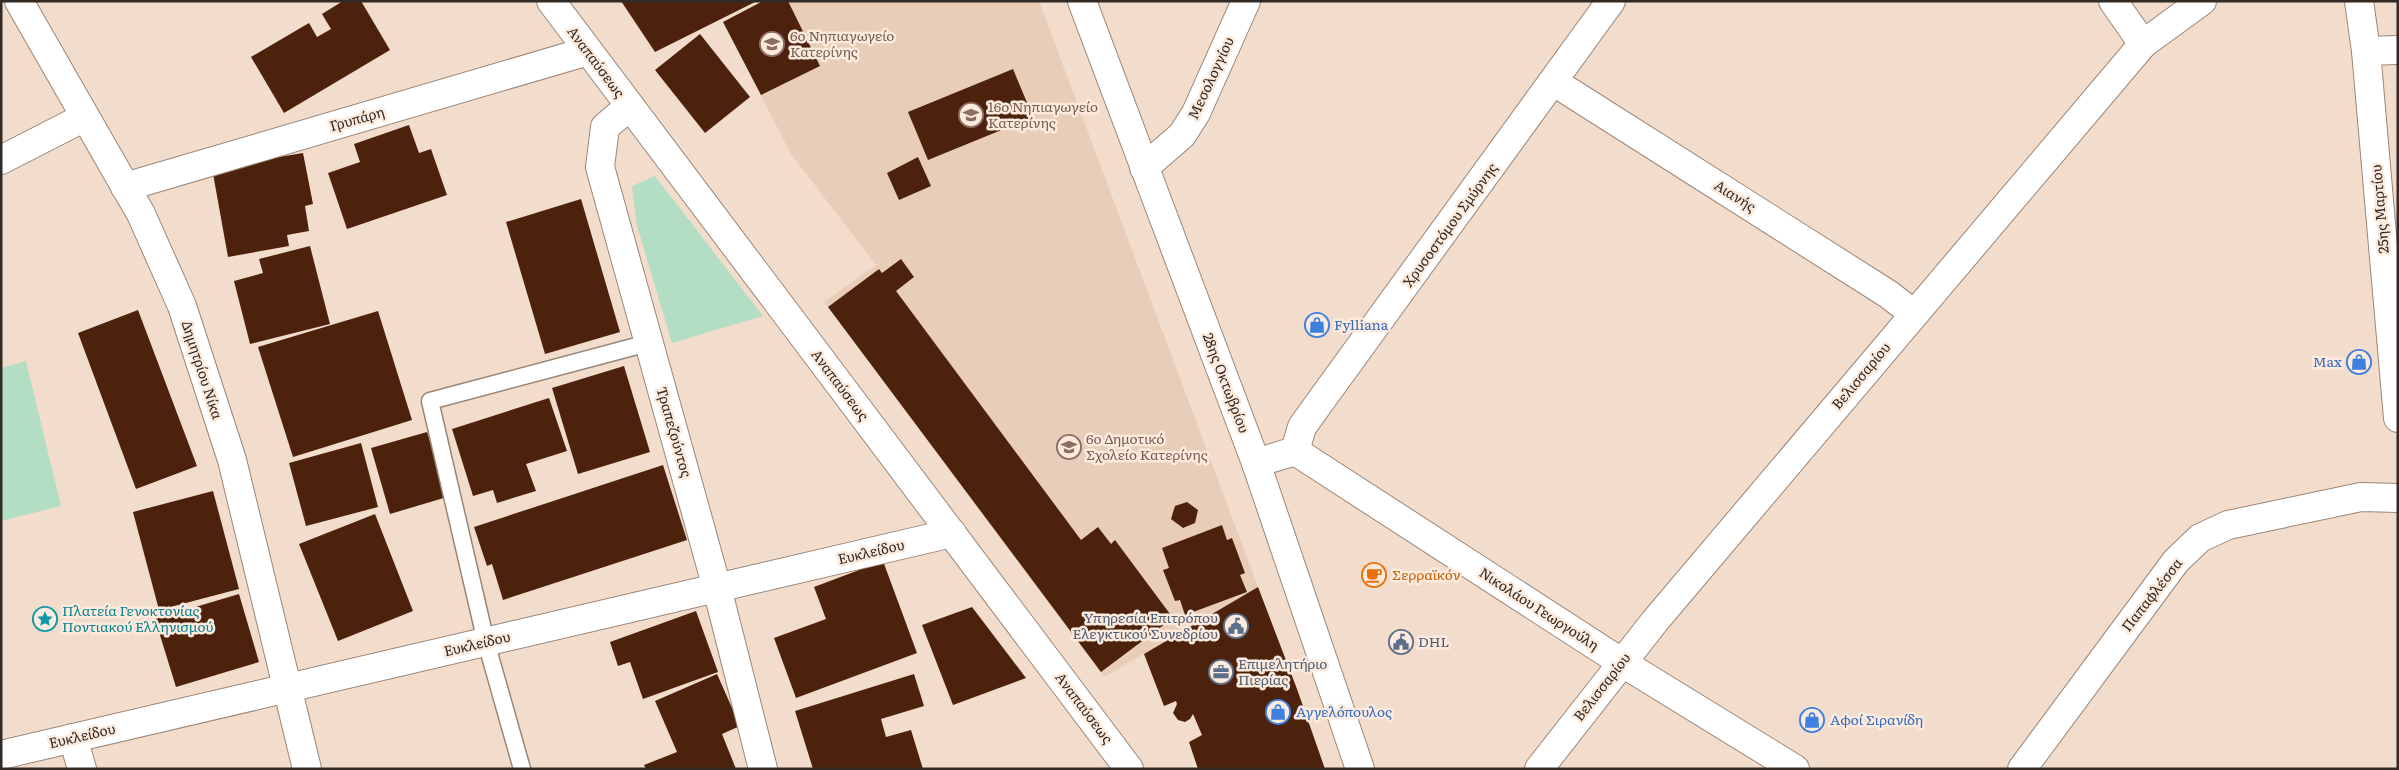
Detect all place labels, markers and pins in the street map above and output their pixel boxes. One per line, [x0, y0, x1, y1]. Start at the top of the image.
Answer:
place label: 6ο Νηπιαγωγείο Κατερίνης [790, 25, 894, 61]
school or university icon: 6ο Νηπιαγωγείο Κατερίνης [759, 31, 785, 57]
place label: 16ο Νηπιαγωγείο Κατερίνης [988, 96, 1098, 132]
school or university icon: 16ο Νηπιαγωγείο Κατερίνης [958, 102, 984, 128]
shop icon: Fylliana [1304, 312, 1330, 338]
place label: Fylliana [1334, 314, 1389, 334]
shop icon: Max [2346, 349, 2372, 375]
place label: Max [2313, 351, 2342, 371]
place label: 6ο Δημοτικό Σχολείο Κατερίνης [1086, 428, 1208, 464]
school or university icon: 6ο Δημοτικό Σχολείο Κατερίνης [1056, 434, 1082, 460]
cafe icon: Σερραϊκόν [1361, 562, 1387, 588]
place label: Σερραϊκόν [1392, 564, 1460, 584]
place label: Πλατεία Γενοκτονίας Ποντιακού Ελληνισμού [62, 600, 213, 636]
place icon: Πλατεία Γενοκτονίας Ποντιακού Ελληνισμού [32, 606, 58, 632]
place label: Υπηρεσία Επιτρόπου Ελεγκτικού Συνεδρίου [1073, 607, 1218, 643]
public building icon: Υπηρεσία Επιτρόπου Ελεγκτικού Συνεδρίου [1223, 613, 1249, 639]
public building icon: DHL [1388, 629, 1414, 655]
place label: DHL [1418, 631, 1449, 651]
place label: Επιμελητήριο Πιερίας [1238, 653, 1327, 689]
office icon: Επιμελητήριο Πιερίας [1208, 659, 1234, 685]
shop icon: Αγγελόπουλος [1265, 699, 1291, 725]
place label: Αγγελόπουλος [1296, 701, 1392, 721]
shop icon: Αφοί Σιρανίδη [1799, 707, 1825, 733]
place label: Αφοί Σιρανίδη [1830, 709, 1923, 729]

